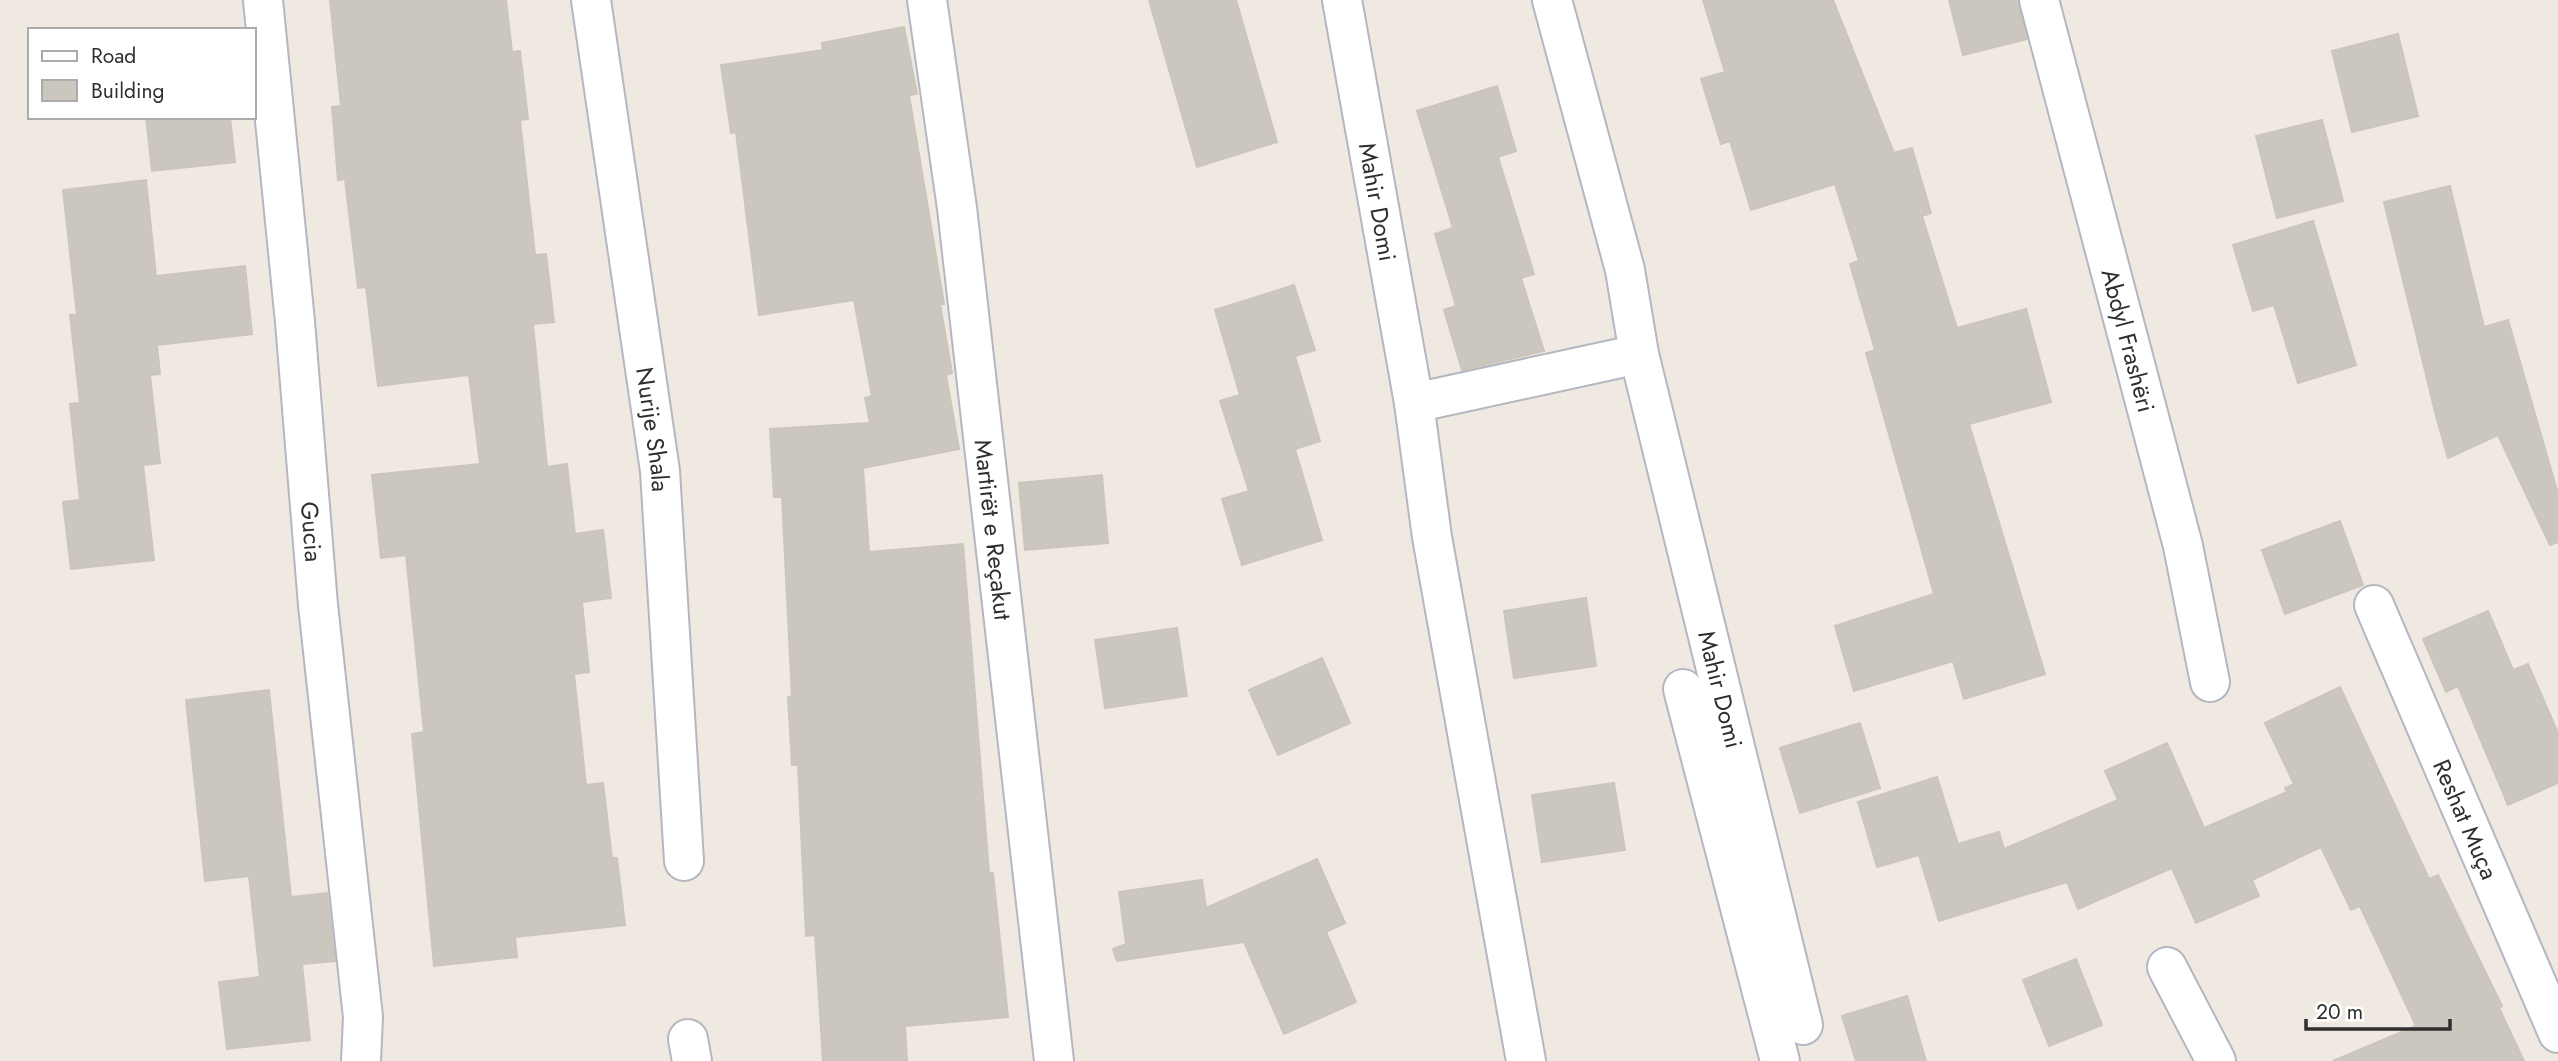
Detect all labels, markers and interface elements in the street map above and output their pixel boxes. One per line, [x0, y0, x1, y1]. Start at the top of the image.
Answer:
legend [28, 28, 256, 119]
text: Road [91, 41, 136, 71]
text: Building [91, 76, 164, 106]
street label: Mahir Domi [1350, 140, 1406, 264]
street label: Abdyl Frashëri [2093, 265, 2164, 416]
street label: Nurije Shala [627, 365, 679, 493]
street label: Martirët e Reçakut [966, 438, 1021, 622]
street label: Gucia [292, 500, 332, 563]
street label: Mahir Domi [1690, 627, 1752, 752]
street label: Reshat Muça [2425, 753, 2507, 885]
scale bar [2306, 988, 2450, 1032]
text: 20 m [2316, 997, 2363, 1027]

